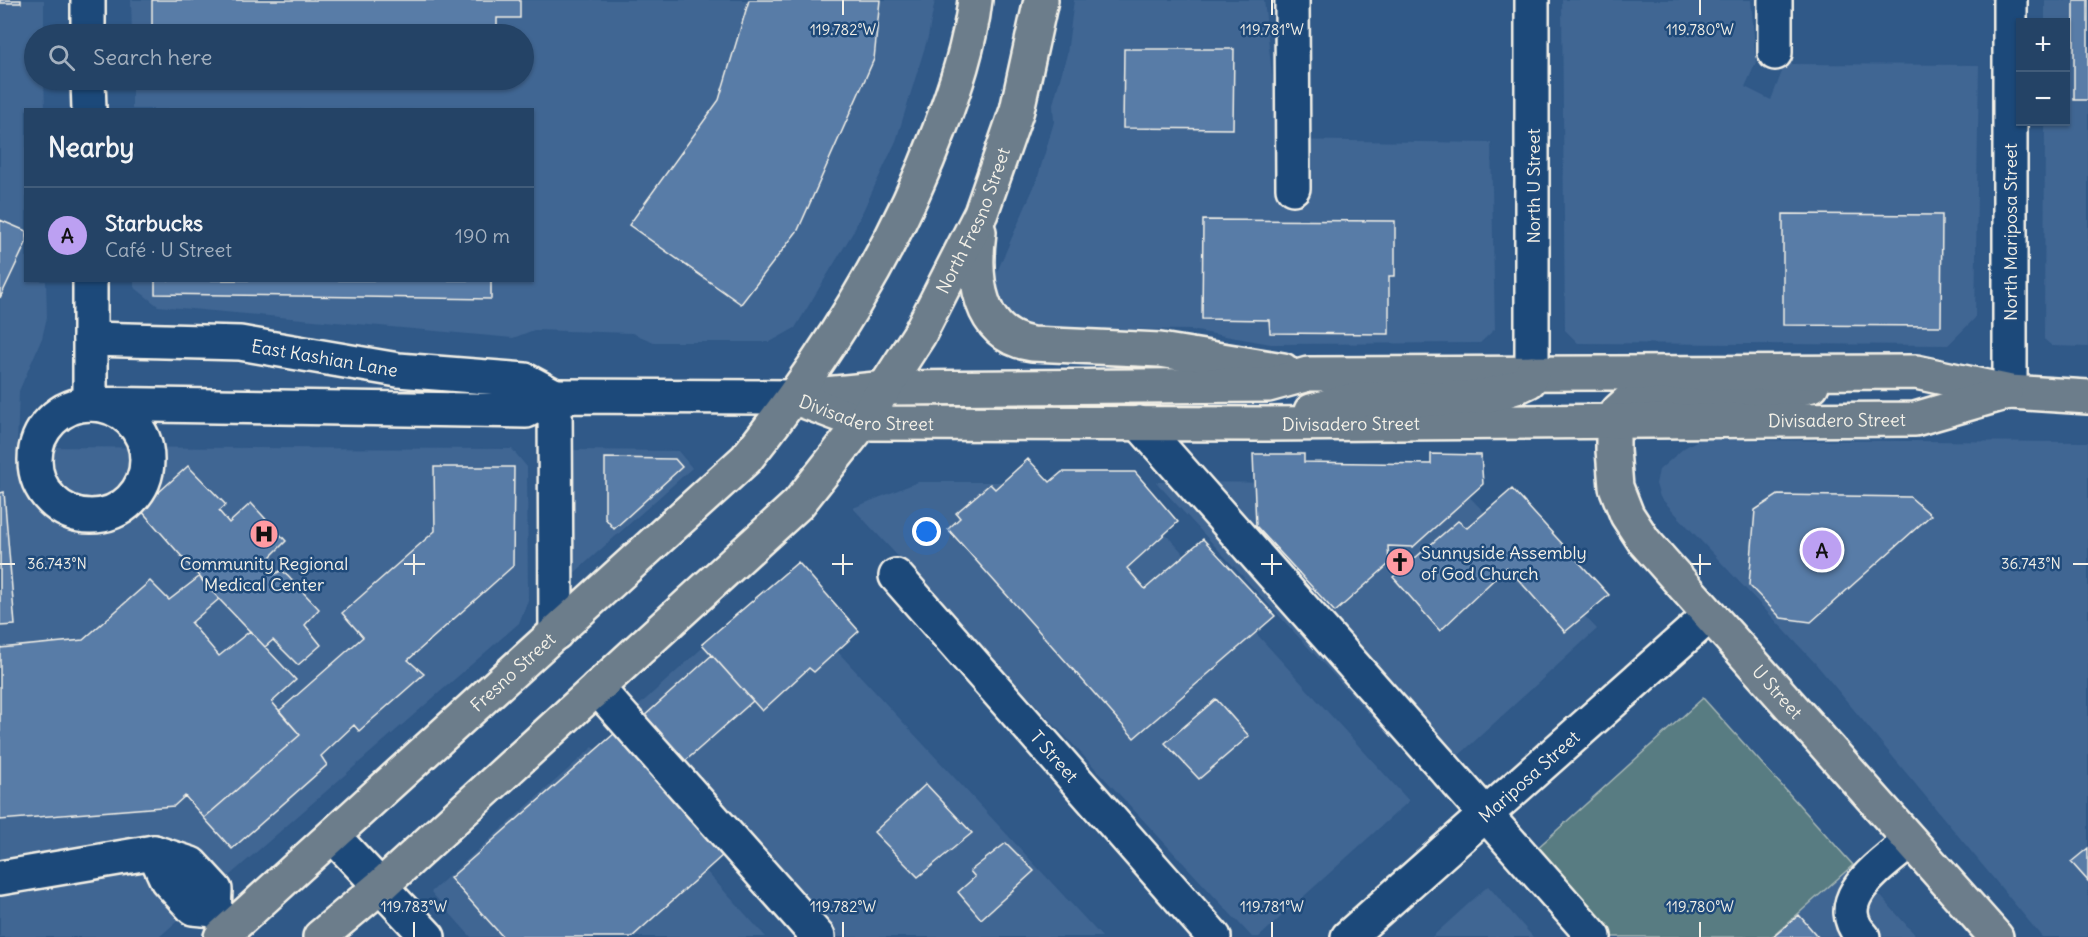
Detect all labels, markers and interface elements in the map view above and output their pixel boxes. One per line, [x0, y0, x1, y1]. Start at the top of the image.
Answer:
map controls [2016, 18, 2070, 126]
button: + [2016, 18, 2070, 72]
text: 119.782°W [810, 20, 876, 39]
text: 119.781°W [1240, 20, 1304, 39]
text: 119.780°W [1666, 20, 1734, 39]
search box [24, 24, 534, 90]
icon: search [45, 41, 78, 74]
text: Search here [93, 43, 212, 71]
button: − [2016, 72, 2070, 126]
street label: North U Street [1522, 128, 1545, 244]
text: Nearby [48, 131, 134, 164]
street label: North Mariposa Street [1999, 143, 2022, 321]
street label: North Fresno Street [931, 144, 1015, 297]
text: Starbucks [105, 209, 203, 237]
text: A [61, 223, 74, 248]
text: 190 m [455, 223, 510, 248]
text: Café · U Street [105, 237, 232, 262]
street label: East Kashian Lane [250, 334, 400, 381]
street label: Divisadero Street [796, 389, 934, 435]
street label: Divisadero Street [1768, 408, 1906, 432]
street label: Divisadero Street [1282, 411, 1420, 435]
your location [912, 517, 941, 546]
hospital icon: Community Regional Medical Center [248, 518, 280, 550]
pin: A [1802, 528, 1842, 572]
place label: Sunnyside Assembly of God Church [1421, 541, 1587, 585]
church icon: Sunnyside Assembly of God Church [1384, 546, 1416, 578]
place label: Community Regional Medical Center [180, 552, 348, 596]
text: 36.743°N [27, 554, 87, 573]
text: 36.743°N [2001, 554, 2061, 573]
street label: Fresno Street [465, 627, 560, 716]
street label: U Street [1748, 660, 1808, 723]
street label: T Street [1026, 725, 1084, 787]
street label: Mariposa Street [1474, 725, 1584, 827]
text: 119.783°W [381, 897, 448, 916]
text: 119.782°W [810, 897, 876, 916]
text: 119.781°W [1240, 897, 1304, 916]
text: 119.780°W [1666, 897, 1734, 916]

